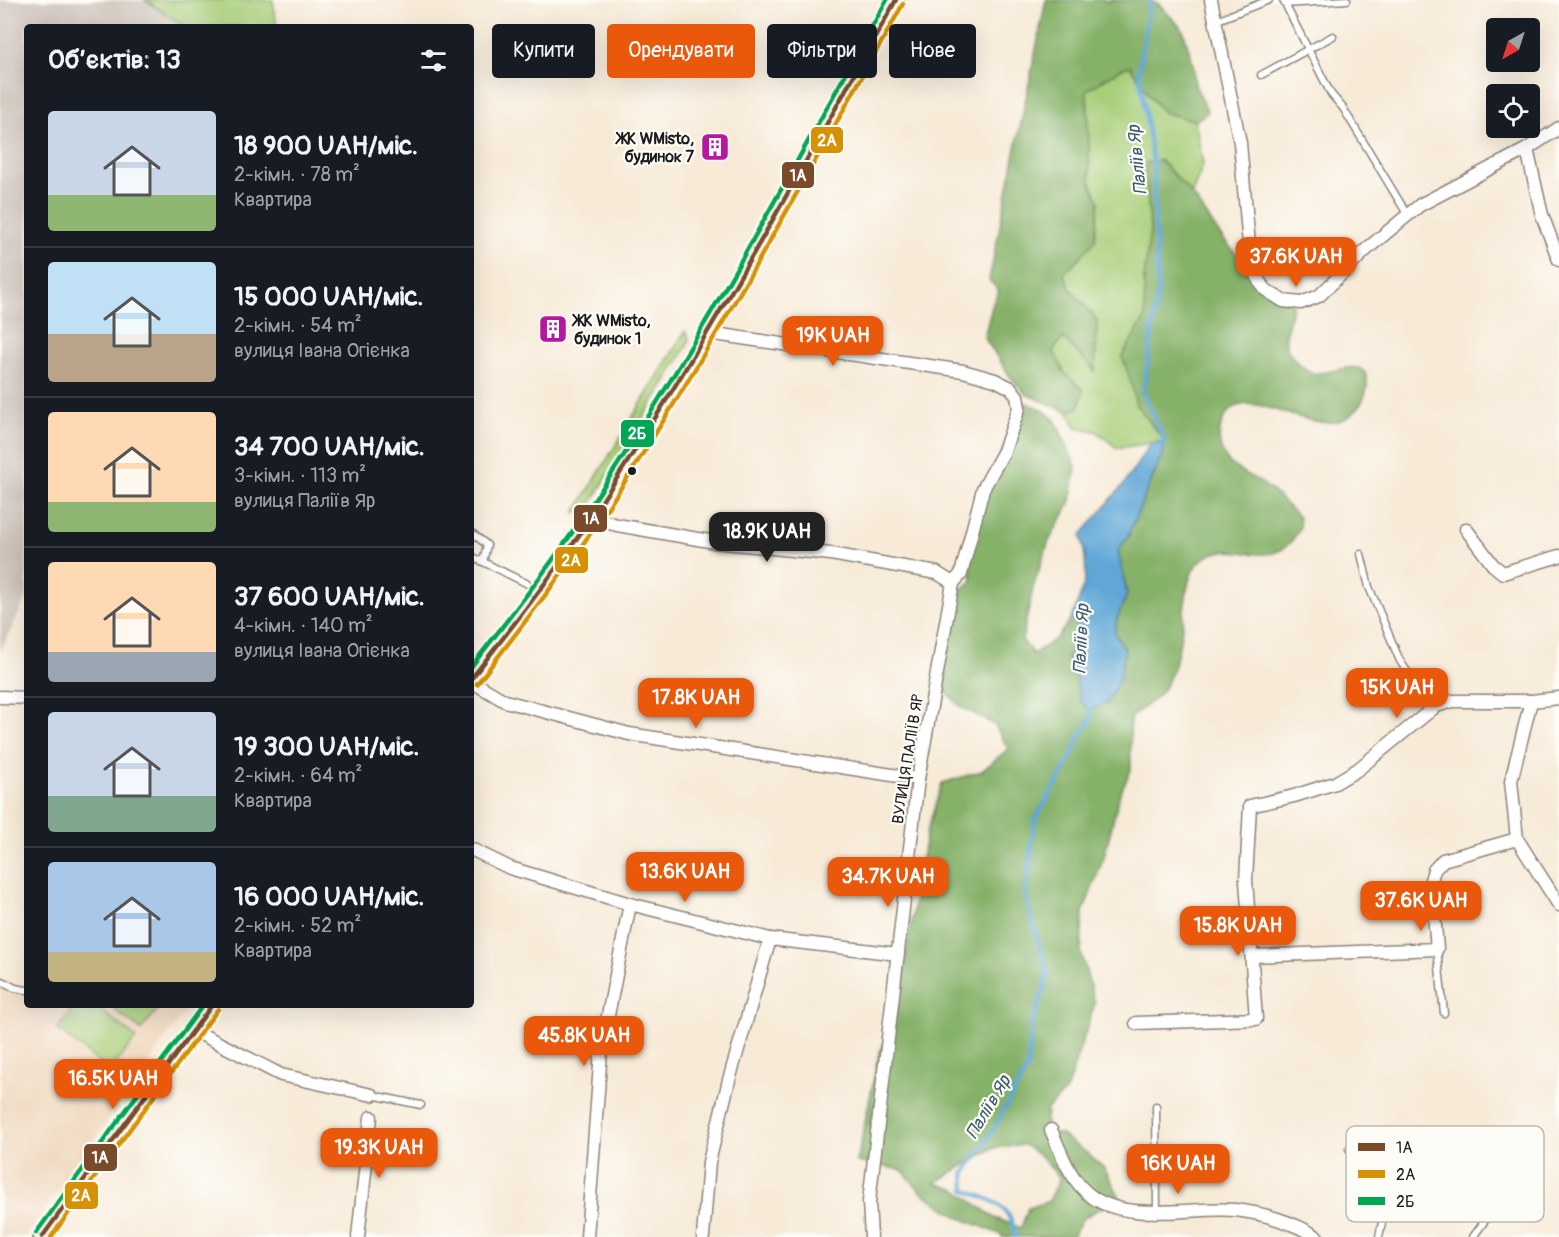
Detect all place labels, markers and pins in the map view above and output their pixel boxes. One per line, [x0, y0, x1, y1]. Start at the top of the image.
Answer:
place label: ЖК WMisto, будинок 7 [614, 129, 695, 167]
building icon: ЖК WMisto, будинок 7 [699, 131, 731, 163]
pin: 37.6K UAH [1227, 237, 1365, 288]
place label: ЖК WMisto, будинок 1 [571, 311, 651, 349]
building icon: ЖК WMisto, будинок 1 [537, 313, 569, 345]
pin: 19K UAH [778, 316, 888, 367]
unlabelled marker [626, 465, 638, 477]
pin: 18.9K UAH [698, 512, 836, 563]
pin: 15K UAH [1342, 668, 1452, 719]
pin: 17.8K UAH [627, 678, 765, 729]
pin: 13.6K UAH [616, 852, 754, 903]
pin: 34.7K UAH [819, 857, 957, 908]
pin: 37.6K UAH [1352, 881, 1490, 932]
pin: 15.8K UAH [1169, 906, 1307, 957]
pin: 45.8K UAH [515, 1016, 653, 1067]
pin: 16.5K UAH [44, 1059, 182, 1110]
pin: 19.3K UAH [310, 1128, 448, 1179]
pin: 16K UAH [1123, 1144, 1233, 1195]

